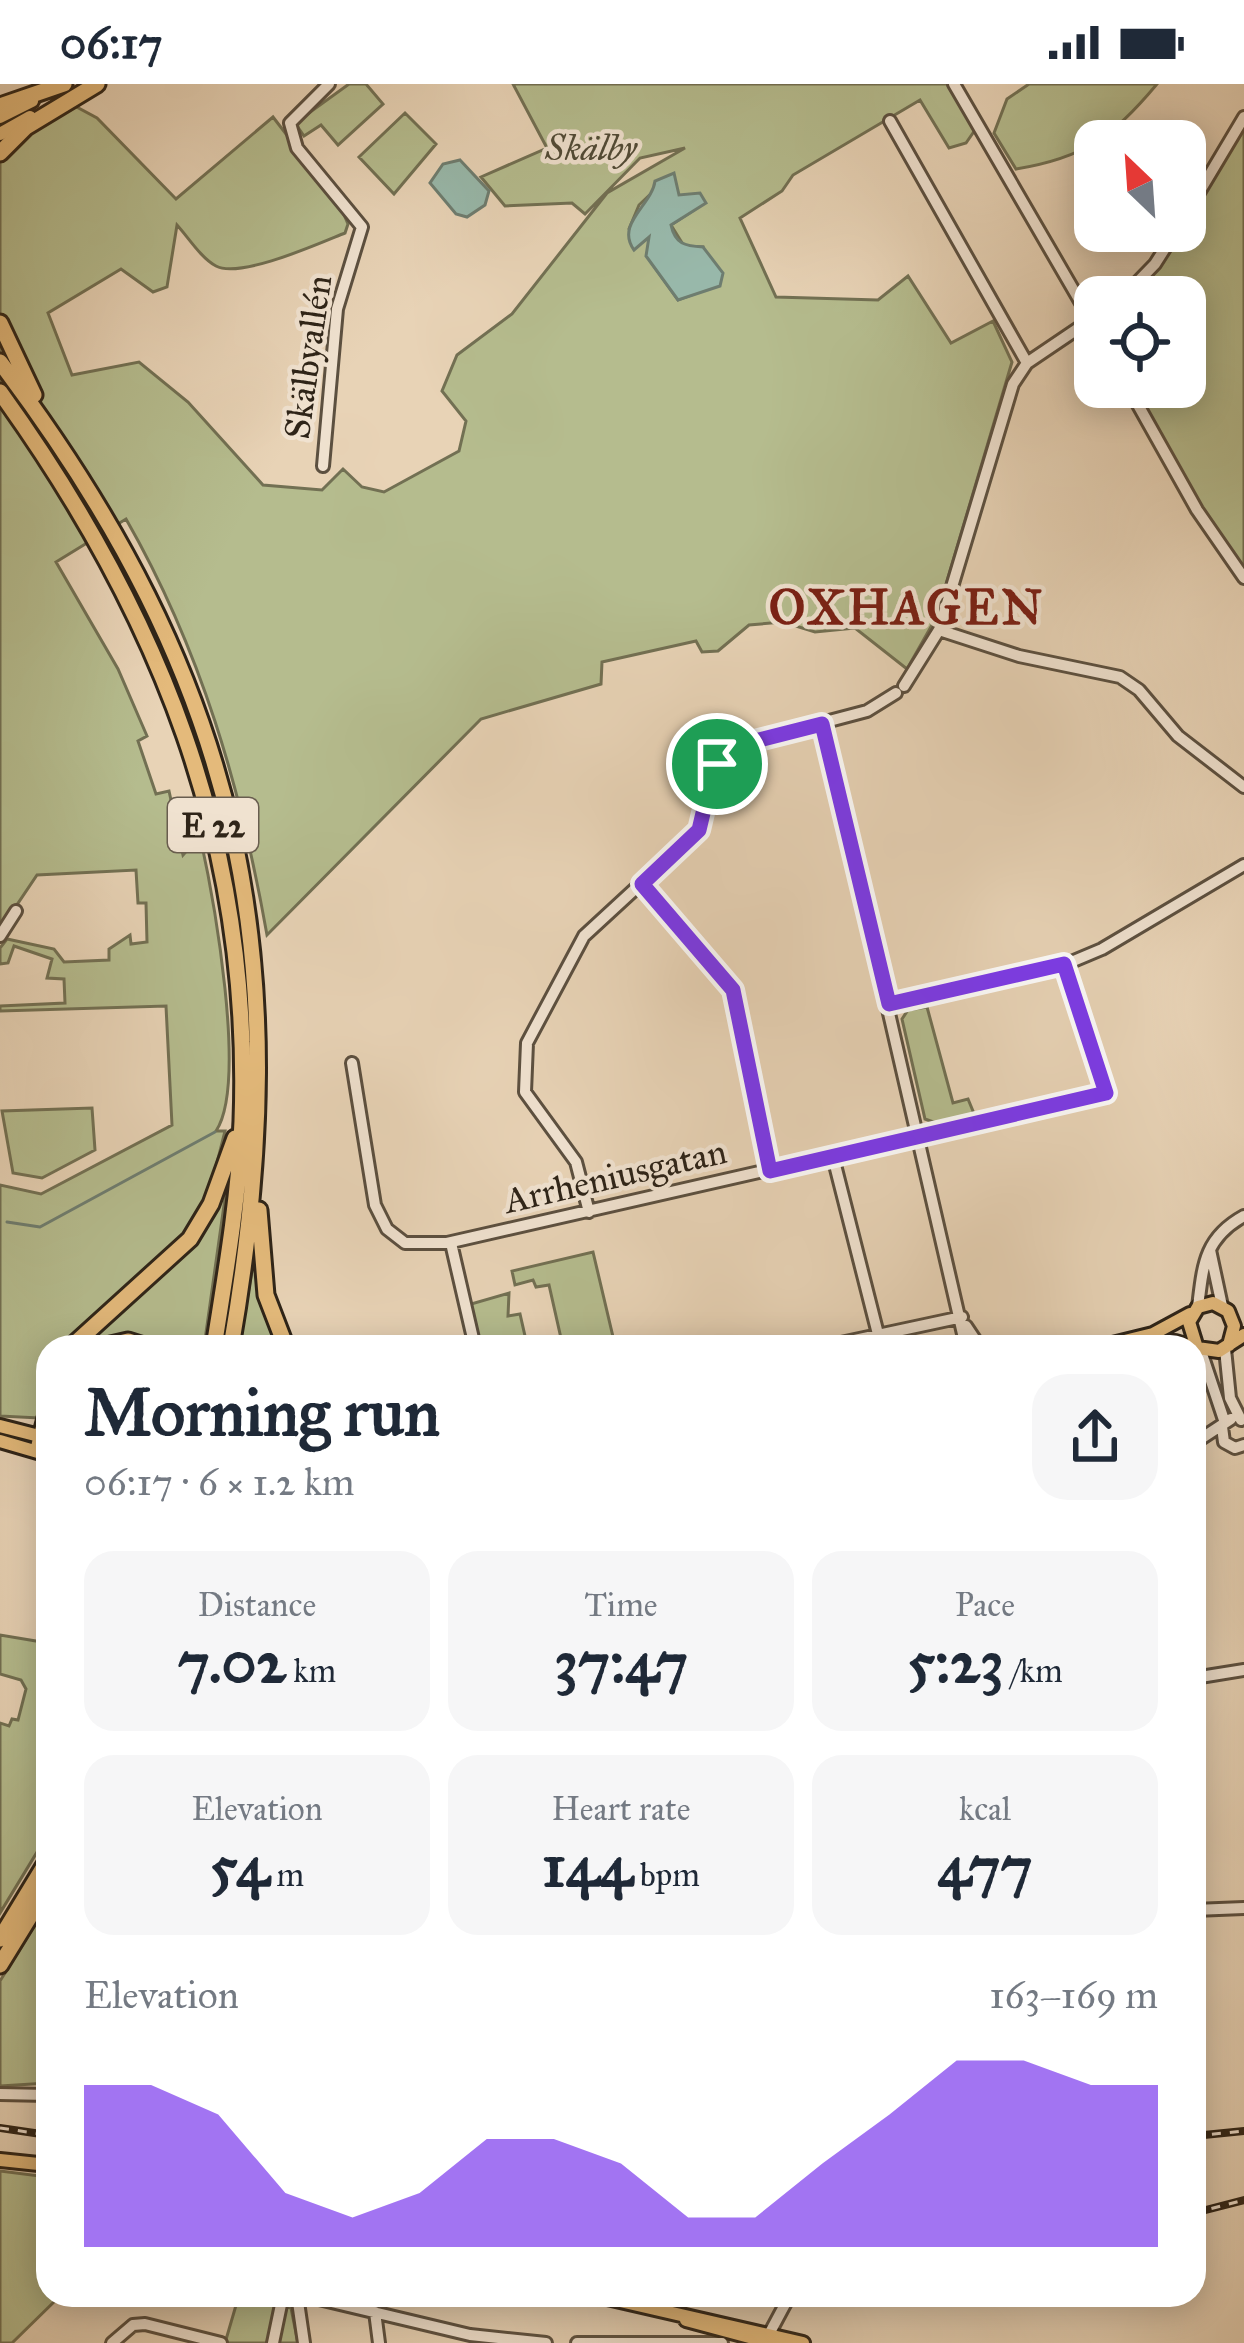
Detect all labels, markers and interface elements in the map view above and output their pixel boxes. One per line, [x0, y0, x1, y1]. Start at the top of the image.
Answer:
text: 06:17 [60, 15, 162, 70]
north arrow [1074, 120, 1206, 252]
map controls [1074, 120, 1206, 408]
park label: Skälby [544, 126, 638, 170]
street label: Skälbyallén [275, 272, 341, 442]
button: locate [1074, 276, 1206, 408]
district label: OXHAGEN [769, 578, 1045, 637]
pin [666, 713, 768, 815]
icon: arrive [684, 731, 750, 797]
road number: E 22 [168, 798, 258, 852]
street label: Arrheniusgatan [498, 1129, 731, 1223]
text: Morning run [84, 1372, 440, 1453]
button: share [1032, 1374, 1158, 1500]
text: 06:17 · 6 × 1.2 km [84, 1458, 355, 1506]
text: Distance [198, 1585, 316, 1625]
text: Time [584, 1585, 658, 1625]
text: Pace [955, 1585, 1015, 1625]
text: 7.02 [178, 1625, 286, 1698]
text: 37:47 [554, 1625, 688, 1698]
text: 5:23 [907, 1625, 1004, 1698]
text: km [286, 1651, 336, 1691]
text: /km [1004, 1651, 1063, 1691]
text: Elevation [191, 1789, 323, 1829]
text: Heart rate [552, 1789, 690, 1829]
text: kcal [959, 1789, 1011, 1829]
text: 54 [210, 1829, 269, 1902]
text: 144 [542, 1829, 633, 1902]
text: 477 [938, 1829, 1032, 1902]
text: m [269, 1855, 304, 1895]
text: bpm [633, 1855, 700, 1895]
text: Elevation [84, 1971, 239, 2019]
text: 163–169 m [989, 1971, 1158, 2019]

